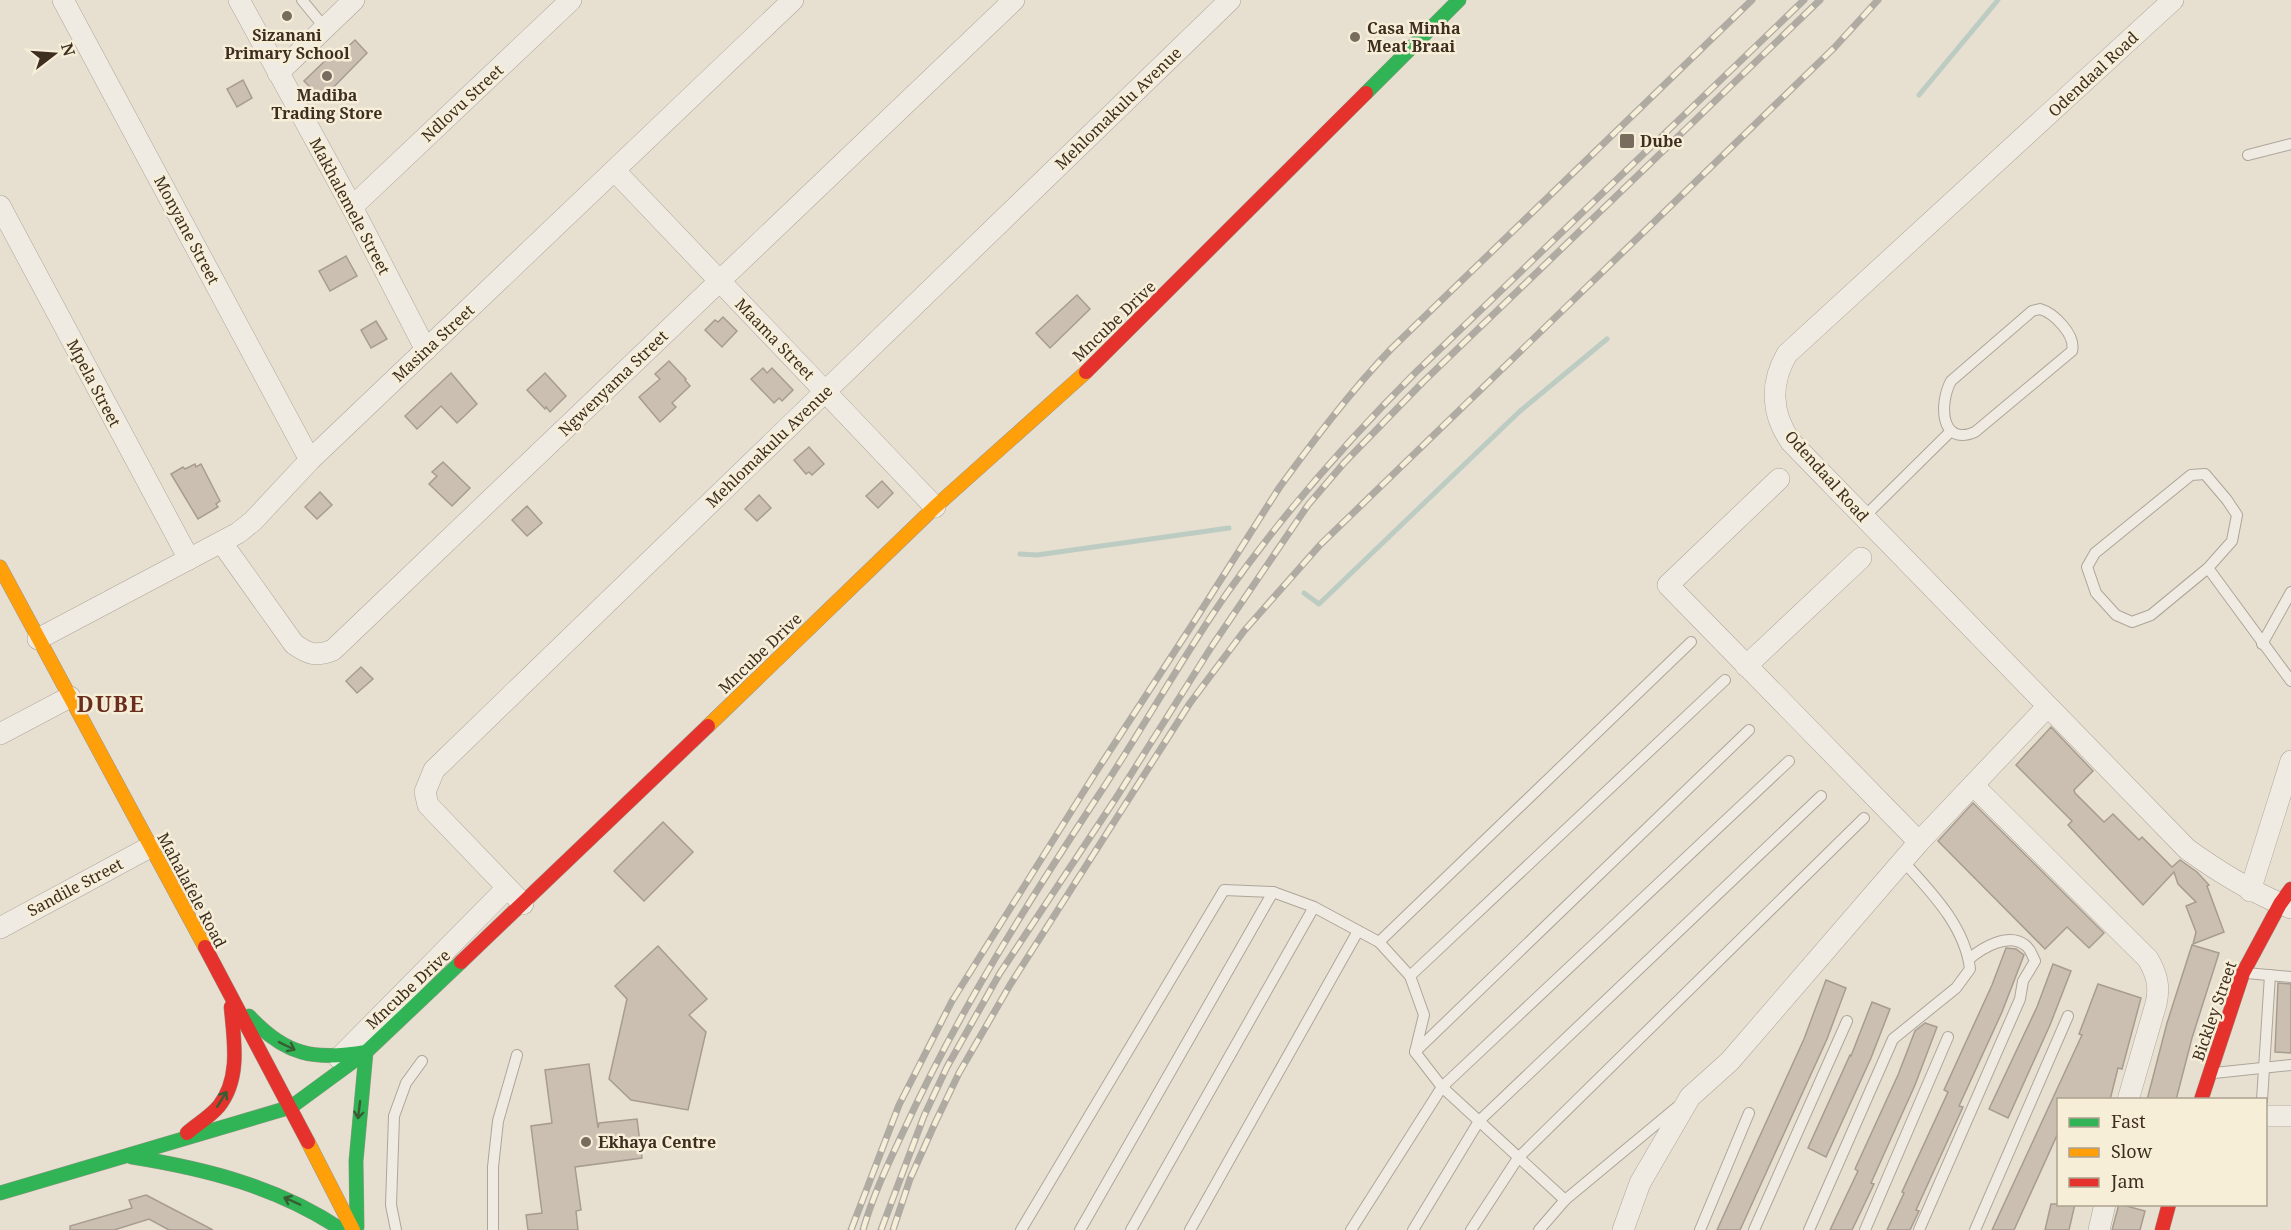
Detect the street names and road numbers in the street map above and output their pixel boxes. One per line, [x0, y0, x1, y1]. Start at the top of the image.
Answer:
street label: Odendaal Road [2043, 26, 2143, 122]
street label: Mehlomakulu Avenue [1050, 42, 1186, 174]
street label: Ndlovu Street [416, 59, 508, 147]
street label: Makhalemele Street [305, 134, 396, 279]
street label: Monyane Street [149, 172, 225, 288]
street label: Mncube Drive [1068, 276, 1160, 366]
street label: Maama Street [730, 293, 820, 385]
street label: Masina Street [387, 299, 479, 387]
street label: Ngwenyama Street [554, 325, 673, 441]
street label: Mpela Street [62, 335, 126, 431]
street label: Mehlomakulu Avenue [701, 380, 837, 512]
street label: Odendaal Road [1780, 425, 1874, 527]
street label: Mncube Drive [714, 608, 806, 698]
street label: Mahalafele Road [152, 828, 232, 952]
street label: Sandile Street [23, 852, 127, 921]
street label: Mncube Drive [361, 944, 455, 1034]
street label: Bickley Street [2187, 958, 2241, 1064]

